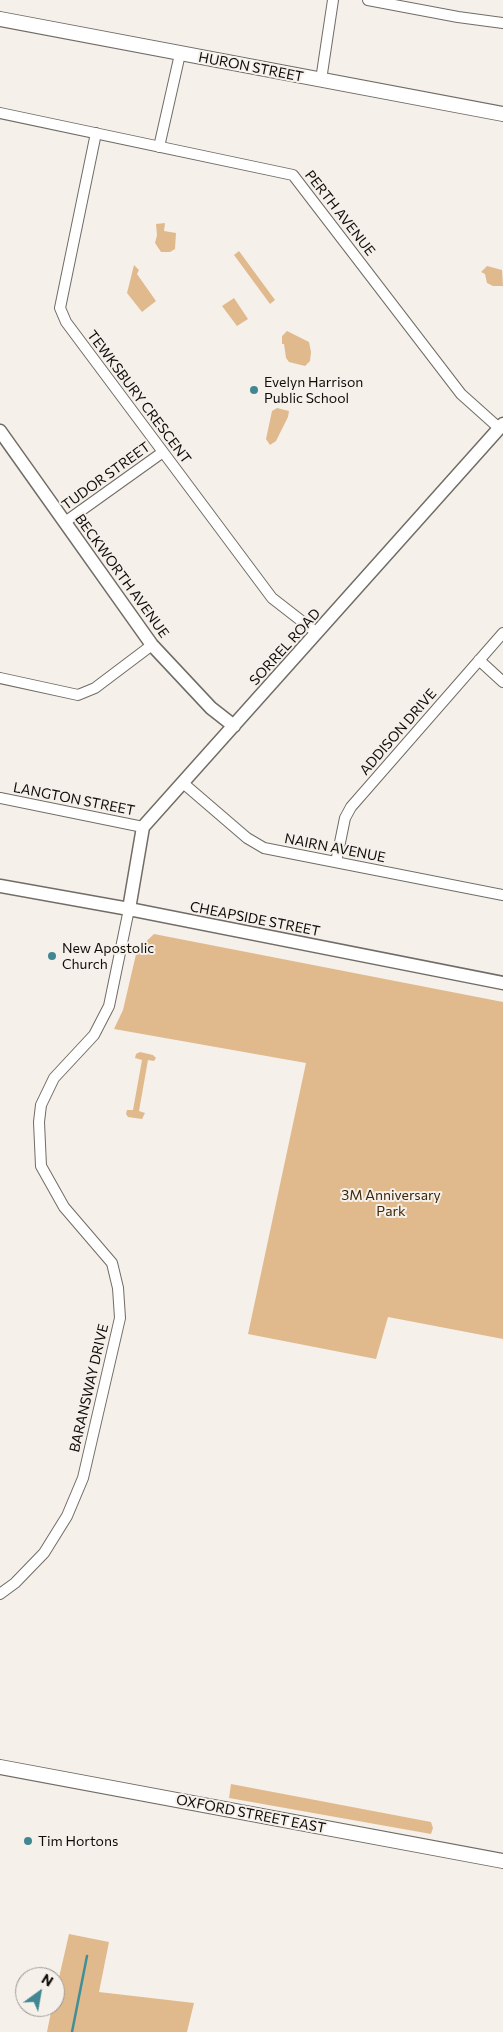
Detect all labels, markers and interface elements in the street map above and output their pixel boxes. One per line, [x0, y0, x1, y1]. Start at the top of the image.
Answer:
street label: HURON STREET [197, 49, 305, 85]
street label: PERTH AVENUE [301, 167, 379, 259]
street label: TEWKSBURY CRESCENT [83, 327, 195, 467]
place label: Evelyn Harrison Public School [264, 374, 363, 407]
marker: Evelyn Harrison Public School [248, 384, 260, 396]
street label: TUDOR STREET [59, 438, 153, 514]
street label: BECKWORTH AVENUE [72, 511, 172, 641]
street label: SORREL ROAD [246, 605, 324, 689]
street label: ADDISON DRIVE [356, 686, 440, 778]
street label: LANGTON STREET [12, 779, 136, 819]
street label: NAIRN AVENUE [283, 830, 387, 866]
street label: CHEAPSIDE STREET [188, 898, 322, 940]
place label: New Apostolic Church [62, 940, 154, 972]
marker: New Apostolic Church [46, 950, 58, 962]
park label: 3M Anniversary Park [341, 1187, 441, 1220]
street label: BARANSWAY DRIVE [66, 1322, 112, 1454]
street label: OXFORD STREET EAST [175, 1791, 327, 1837]
place label: Tim Hortons [38, 1833, 118, 1849]
marker: Tim Hortons [22, 1835, 34, 1847]
north arrow [15, 1967, 65, 2017]
text: N [39, 1970, 57, 1990]

